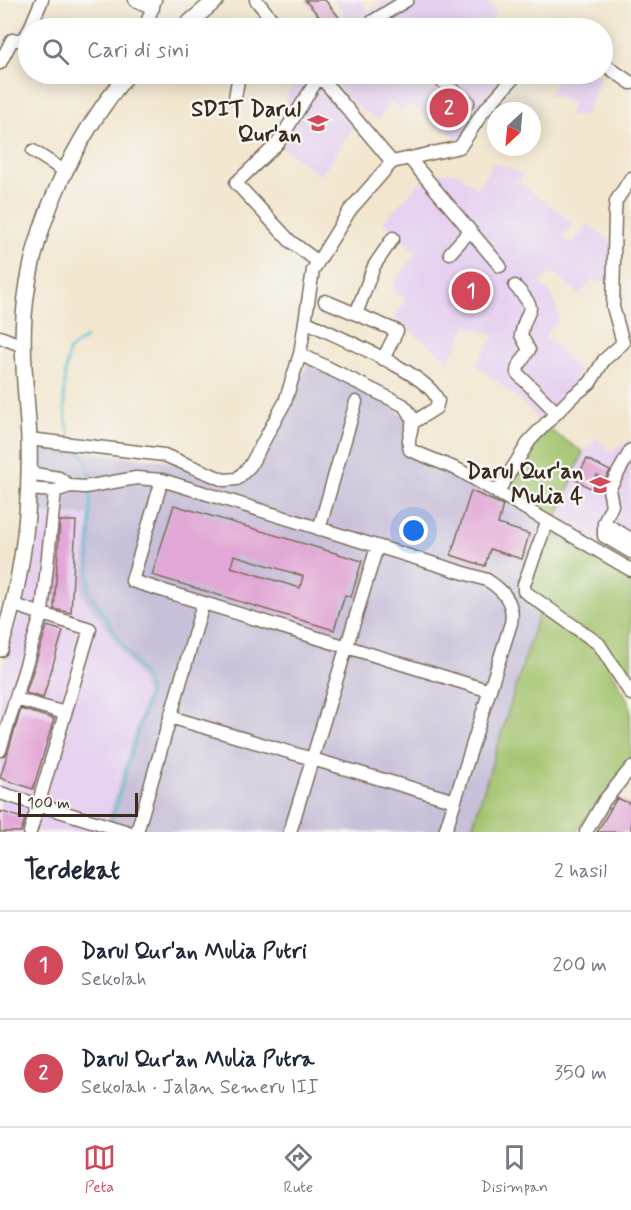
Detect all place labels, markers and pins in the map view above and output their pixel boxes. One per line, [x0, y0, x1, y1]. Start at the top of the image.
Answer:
pin: 2 [430, 86, 468, 130]
place label: SDIT Darul Qur'an [191, 96, 302, 149]
school or university icon: SDIT Darul Qur'an [306, 111, 330, 135]
pin: 1 [452, 268, 490, 314]
place label: Darul Qur'an Mulia 4 [466, 458, 583, 511]
school or university icon: Darul Qur'an Mulia 4 [588, 473, 612, 497]

